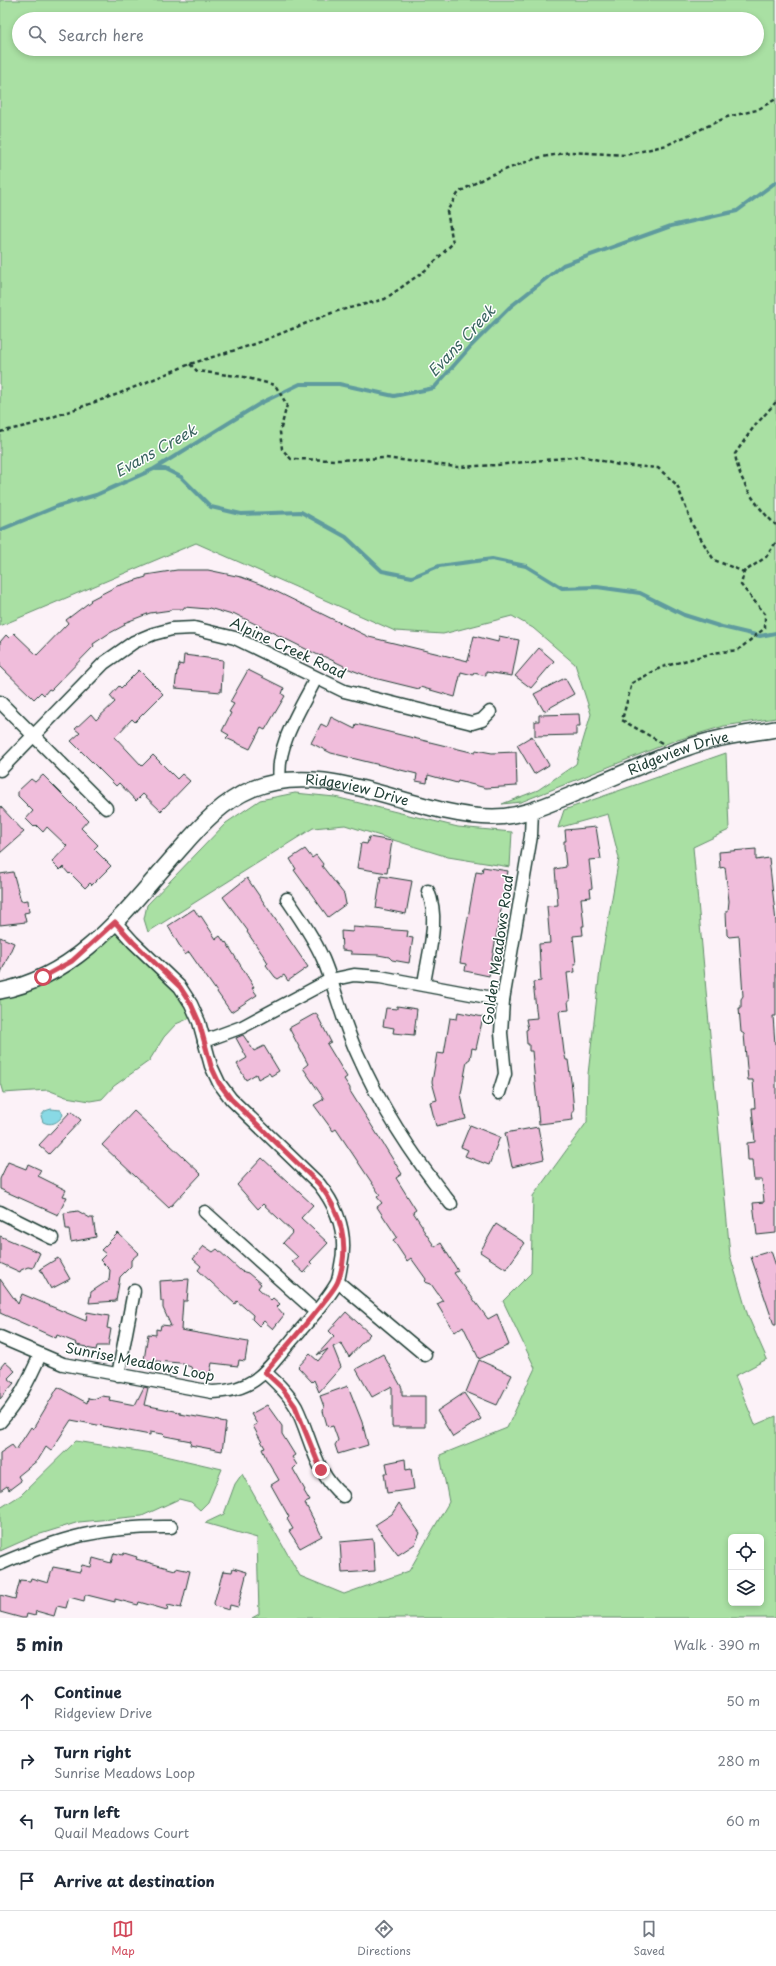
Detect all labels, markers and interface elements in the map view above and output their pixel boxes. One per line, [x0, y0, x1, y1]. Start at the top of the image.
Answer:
search box [12, 12, 764, 56]
icon: search [26, 23, 48, 45]
text: Search here [58, 23, 144, 46]
water label: Evans Creek [422, 298, 501, 381]
water label: Evans Creek [110, 417, 201, 482]
street label: Alpine Creek Road [227, 611, 350, 684]
street label: Ridgeview Drive [624, 726, 730, 780]
street label: Ridgeview Drive [305, 769, 412, 811]
street label: Golden Meadows Road [477, 873, 518, 1026]
route start [34, 968, 52, 986]
street label: Sunrise Meadows Loop [64, 1337, 217, 1386]
route end [312, 1461, 330, 1479]
map controls [728, 1534, 764, 1606]
button: locate [728, 1534, 764, 1570]
button: layers [728, 1570, 764, 1606]
text: 5 min [16, 1631, 63, 1657]
text: Walk · 390 m [674, 1635, 760, 1654]
text: Continue [54, 1680, 122, 1703]
icon: ahead [16, 1690, 38, 1712]
text: 50 m [726, 1691, 760, 1710]
text: Ridgeview Drive [54, 1703, 152, 1722]
text: Turn right [54, 1740, 131, 1763]
icon: right [16, 1750, 38, 1772]
text: 280 m [718, 1751, 760, 1770]
text: Sunrise Meadows Loop [54, 1763, 195, 1782]
text: Turn left [54, 1800, 120, 1823]
icon: left [16, 1810, 38, 1832]
text: 60 m [726, 1811, 760, 1830]
text: Quail Meadows Court [54, 1823, 189, 1842]
text: Arrive at destination [54, 1869, 215, 1892]
icon: arrive [16, 1870, 38, 1892]
tab: Map [111, 1918, 135, 1959]
tab: Directions [357, 1918, 411, 1959]
tab: Saved [633, 1918, 665, 1959]

